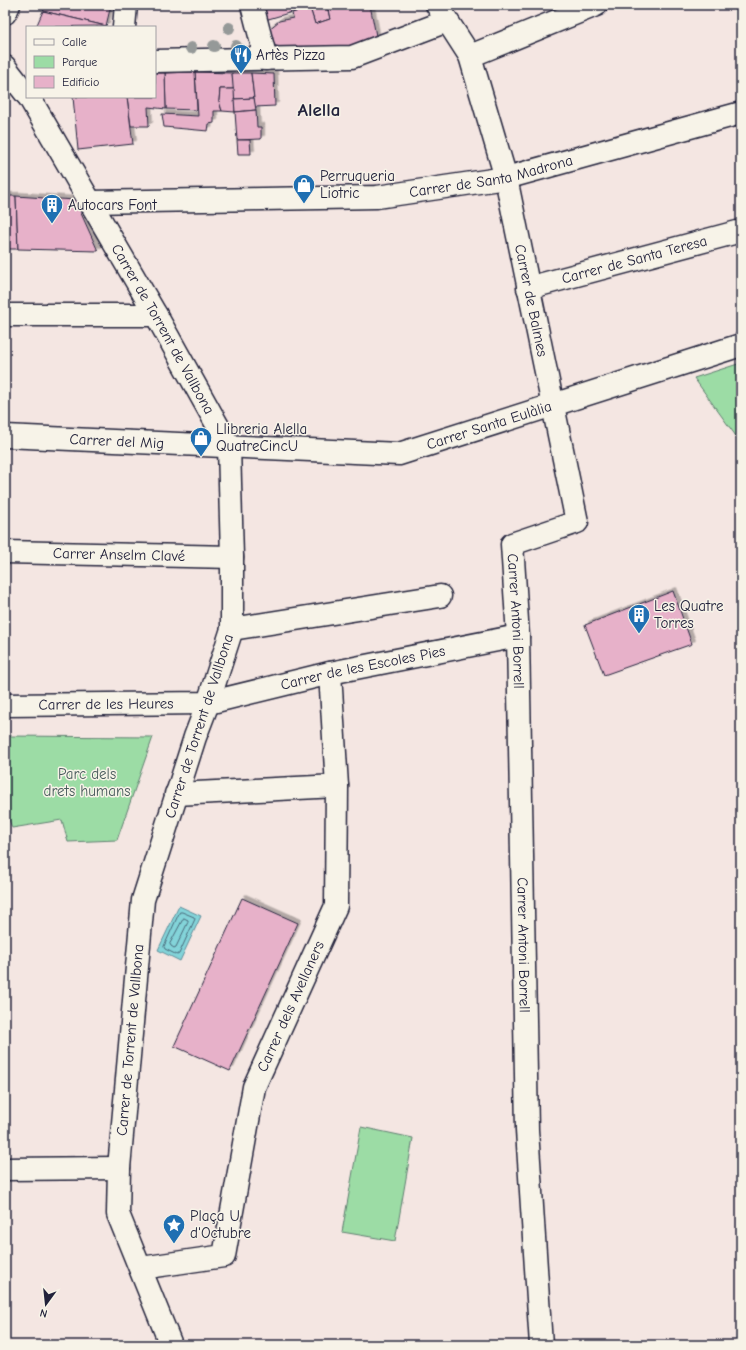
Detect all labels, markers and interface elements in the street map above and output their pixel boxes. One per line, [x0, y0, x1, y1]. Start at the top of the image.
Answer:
legend [26, 26, 156, 98]
text: Calle [62, 35, 87, 49]
restaurant icon: Artès Pizza [228, 42, 254, 75]
place label: Artès Pizza [256, 46, 326, 64]
text: Parque [62, 55, 97, 69]
text: Edificio [62, 75, 99, 89]
district label: Alella [298, 99, 340, 121]
street label: Carrer de Santa Madrona [408, 151, 575, 201]
place label: Perruqueria Liotric [320, 167, 395, 202]
shop icon: Perruqueria Liotric [291, 172, 317, 205]
building icon: Autocars Font [39, 192, 65, 225]
place label: Autocars Font [68, 196, 157, 214]
street label: Carrer de Santa Teresa [560, 232, 709, 288]
street label: Carrer de Torrent de Vallbona [108, 241, 218, 417]
street label: Carrer de Balmes [511, 243, 552, 358]
street label: Carrer Santa Eulàlia [424, 397, 554, 454]
place label: Llibreria Alella QuatreCincU [216, 420, 307, 455]
shop icon: Llibreria Alella QuatreCincU [188, 425, 214, 458]
street label: Carrer del Mig [69, 430, 165, 452]
street label: Carrer Anselm Clavé [53, 544, 186, 565]
street label: Carrer Antoni Borrell [504, 553, 528, 689]
place label: Les Quatre Torres [654, 597, 724, 632]
building icon: Les Quatre Torres [626, 602, 652, 635]
street label: Carrer de Torrent de Vallbona [161, 632, 237, 820]
street label: Carrer de les Escoles Pies [279, 642, 447, 694]
street label: Carrer de les Heures [38, 694, 174, 714]
park label: Parc dels drets humans [43, 765, 131, 800]
street label: Carrer Antoni Borrell [513, 877, 534, 1013]
street label: Carrer dels Avellaners [253, 938, 328, 1075]
street label: Carrer de Torrent de Vallbona [113, 943, 147, 1137]
place label: Plaça U d'Octubre [190, 1207, 251, 1242]
place icon: Plaça U d'Octubre [161, 1212, 187, 1245]
north arrow [26, 1284, 66, 1324]
text: N [38, 1306, 49, 1320]

